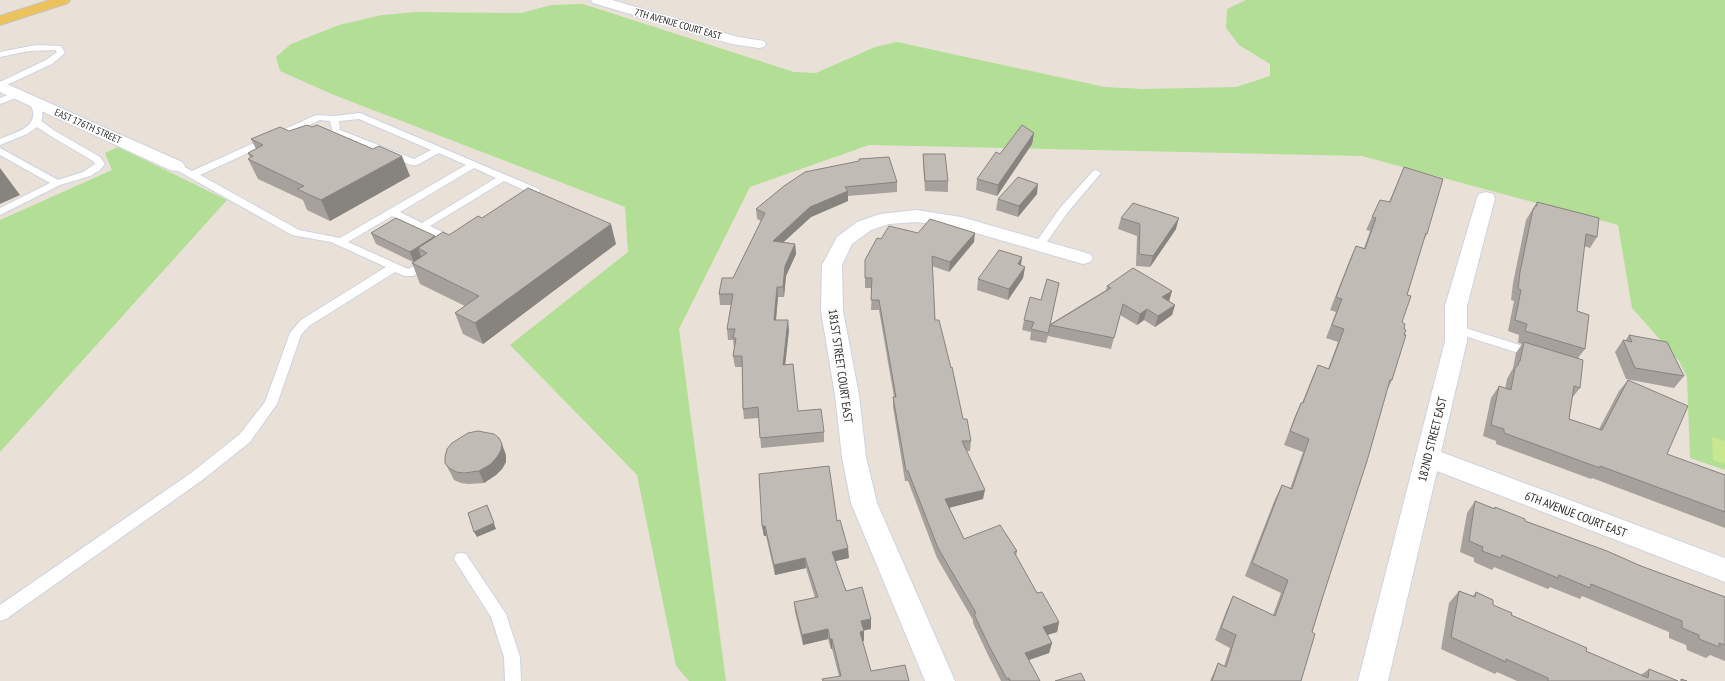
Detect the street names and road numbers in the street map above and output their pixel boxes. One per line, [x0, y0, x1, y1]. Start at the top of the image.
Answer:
street label: 7TH AVENUE COURT EAST [633, 5, 723, 43]
street label: EAST 176TH STREET [53, 105, 124, 147]
street label: 181ST STREET COURT EAST [826, 308, 857, 425]
street label: 182ND STREET EAST [1414, 394, 1450, 483]
street label: 6TH AVENUE COURT EAST [1523, 488, 1630, 541]

